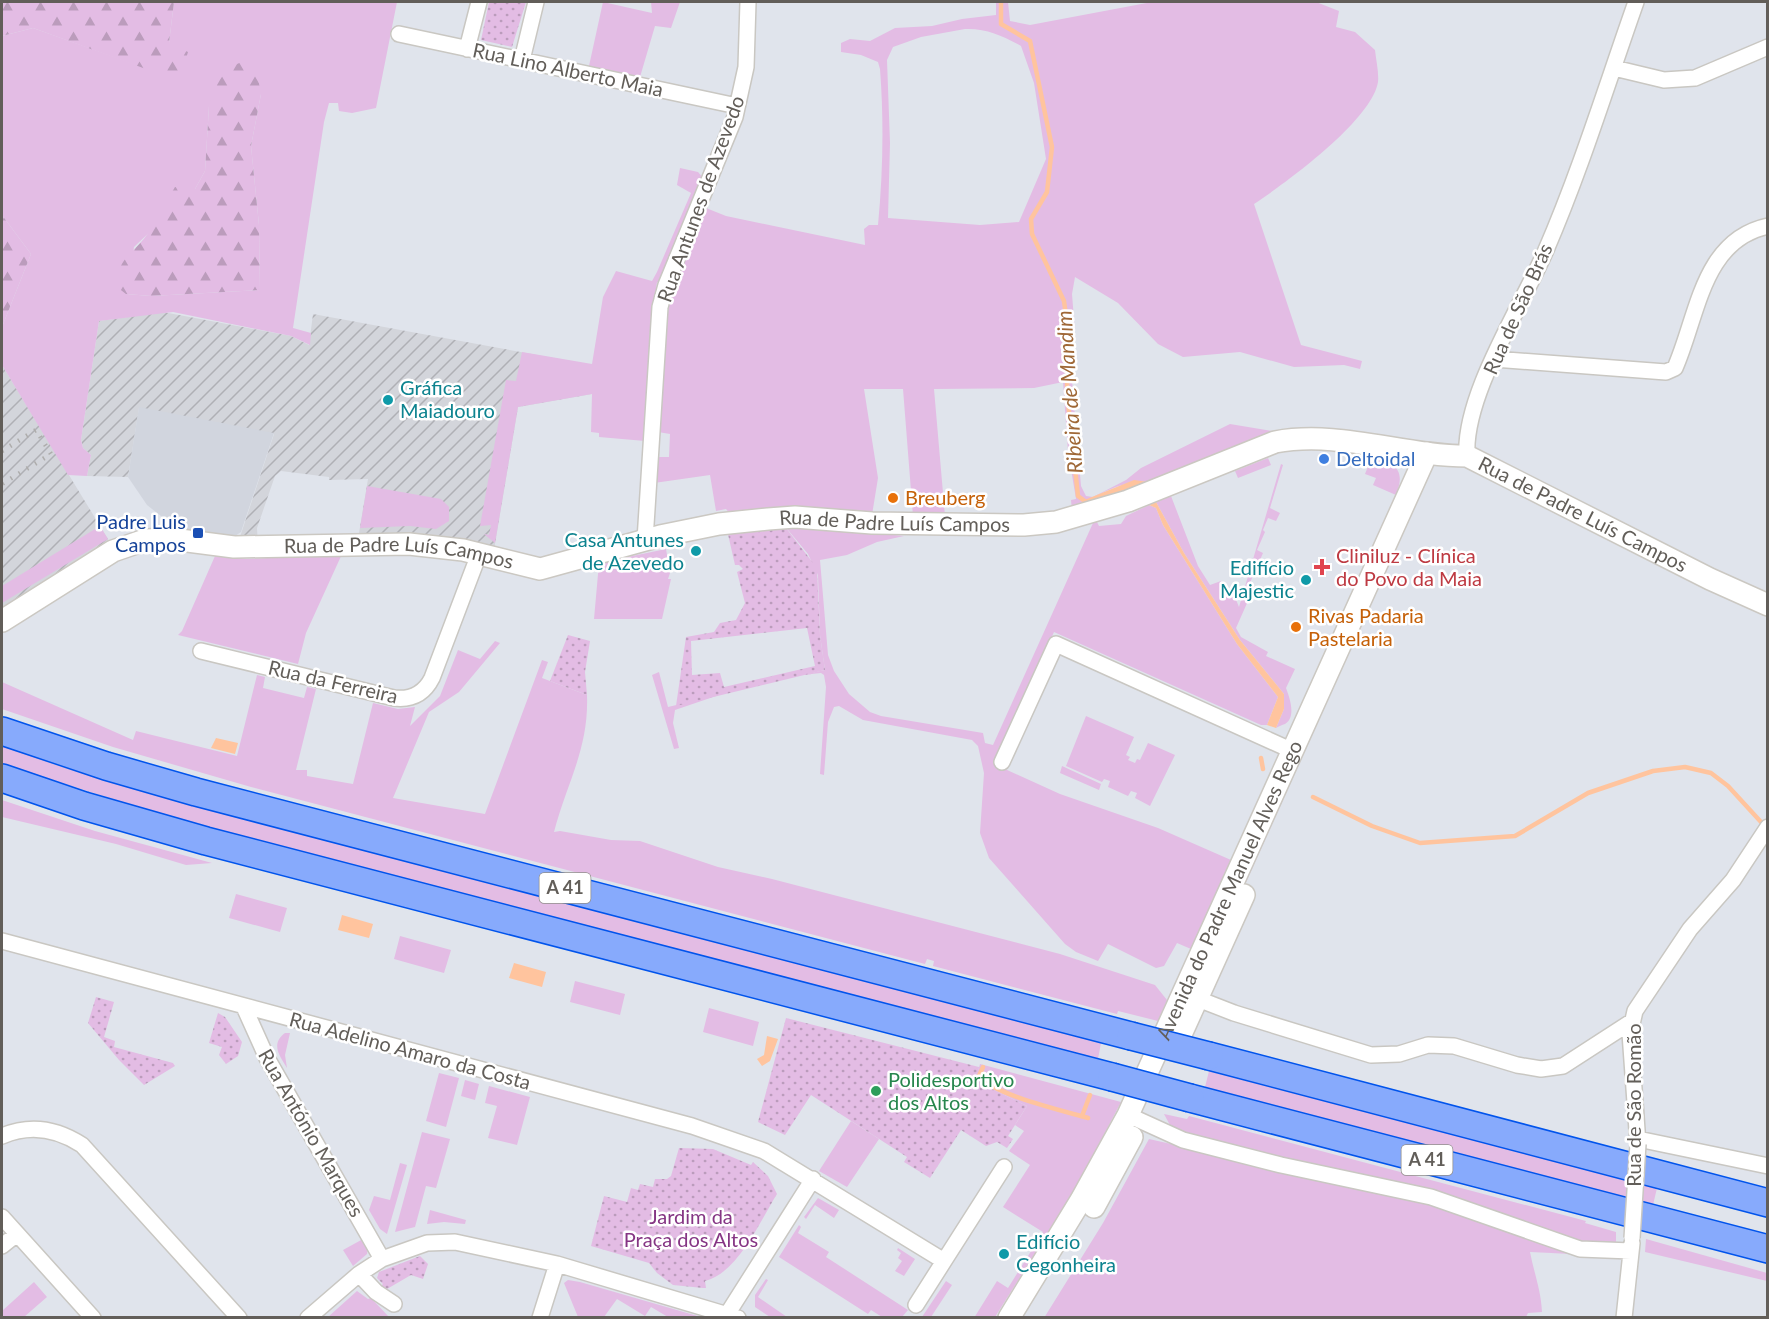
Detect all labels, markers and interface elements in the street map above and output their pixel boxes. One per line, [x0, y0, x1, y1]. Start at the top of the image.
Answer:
street label: Rua Lino Alberto Maia [471, 37, 666, 101]
street label: Rua Antunes de Azevedo [651, 92, 749, 305]
street label: Rua de São Brás [1477, 239, 1557, 378]
water label: Ribeira de Mandim [1050, 310, 1087, 474]
place label: Gráfica Maiadouro [400, 375, 495, 422]
marker: Gráfica Maiadouro [381, 393, 395, 407]
place label: Deltoidal [1336, 446, 1415, 470]
street label: Rua de Padre Luís Campos [1475, 451, 1692, 577]
marker: Deltoidal [1317, 452, 1331, 466]
place label: Breuberg [905, 485, 986, 509]
marker: Breuberg [886, 491, 900, 505]
street label: Rua de Padre Luís Campos [778, 504, 1010, 536]
place label: Padre Luis Campos [96, 509, 186, 556]
marker: Padre Luis Campos [191, 526, 205, 540]
place label: Casa Antunes de Azevedo [564, 527, 684, 574]
street label: Rua de Padre Luís Campos [284, 531, 516, 573]
place label: Cliniluz - Clínica do Povo da Maia [1336, 543, 1482, 590]
marker: Casa Antunes de Azevedo [689, 544, 703, 558]
place label: Edifício Majestic [1220, 555, 1294, 602]
marker: Cliniluz - Clínica do Povo da Maia [1313, 558, 1331, 576]
marker: Edifício Majestic [1299, 573, 1313, 587]
place label: Rivas Padaria Pastelaria [1308, 603, 1424, 650]
marker: Rivas Padaria Pastelaria [1289, 620, 1303, 634]
street label: Rua da Ferreira [266, 654, 400, 708]
street label: Avenida do Padre Manuel Alves Rego [1151, 736, 1307, 1043]
road number: A 41 [540, 873, 590, 903]
street label: Rua Adelino Amaro da Costa [287, 1006, 534, 1094]
street label: Rua de São Romão [1621, 1023, 1645, 1187]
street label: Rua António Marques [254, 1044, 370, 1221]
place label: Polidesportivo dos Altos [888, 1067, 1014, 1114]
marker: Polidesportivo dos Altos [869, 1084, 883, 1098]
road number: A 41 [1402, 1145, 1452, 1175]
park label: Jardim da Praça dos Altos [624, 1204, 758, 1251]
place label: Edifício Cegonheira [1016, 1229, 1116, 1276]
marker: Edifício Cegonheira [997, 1247, 1011, 1261]

